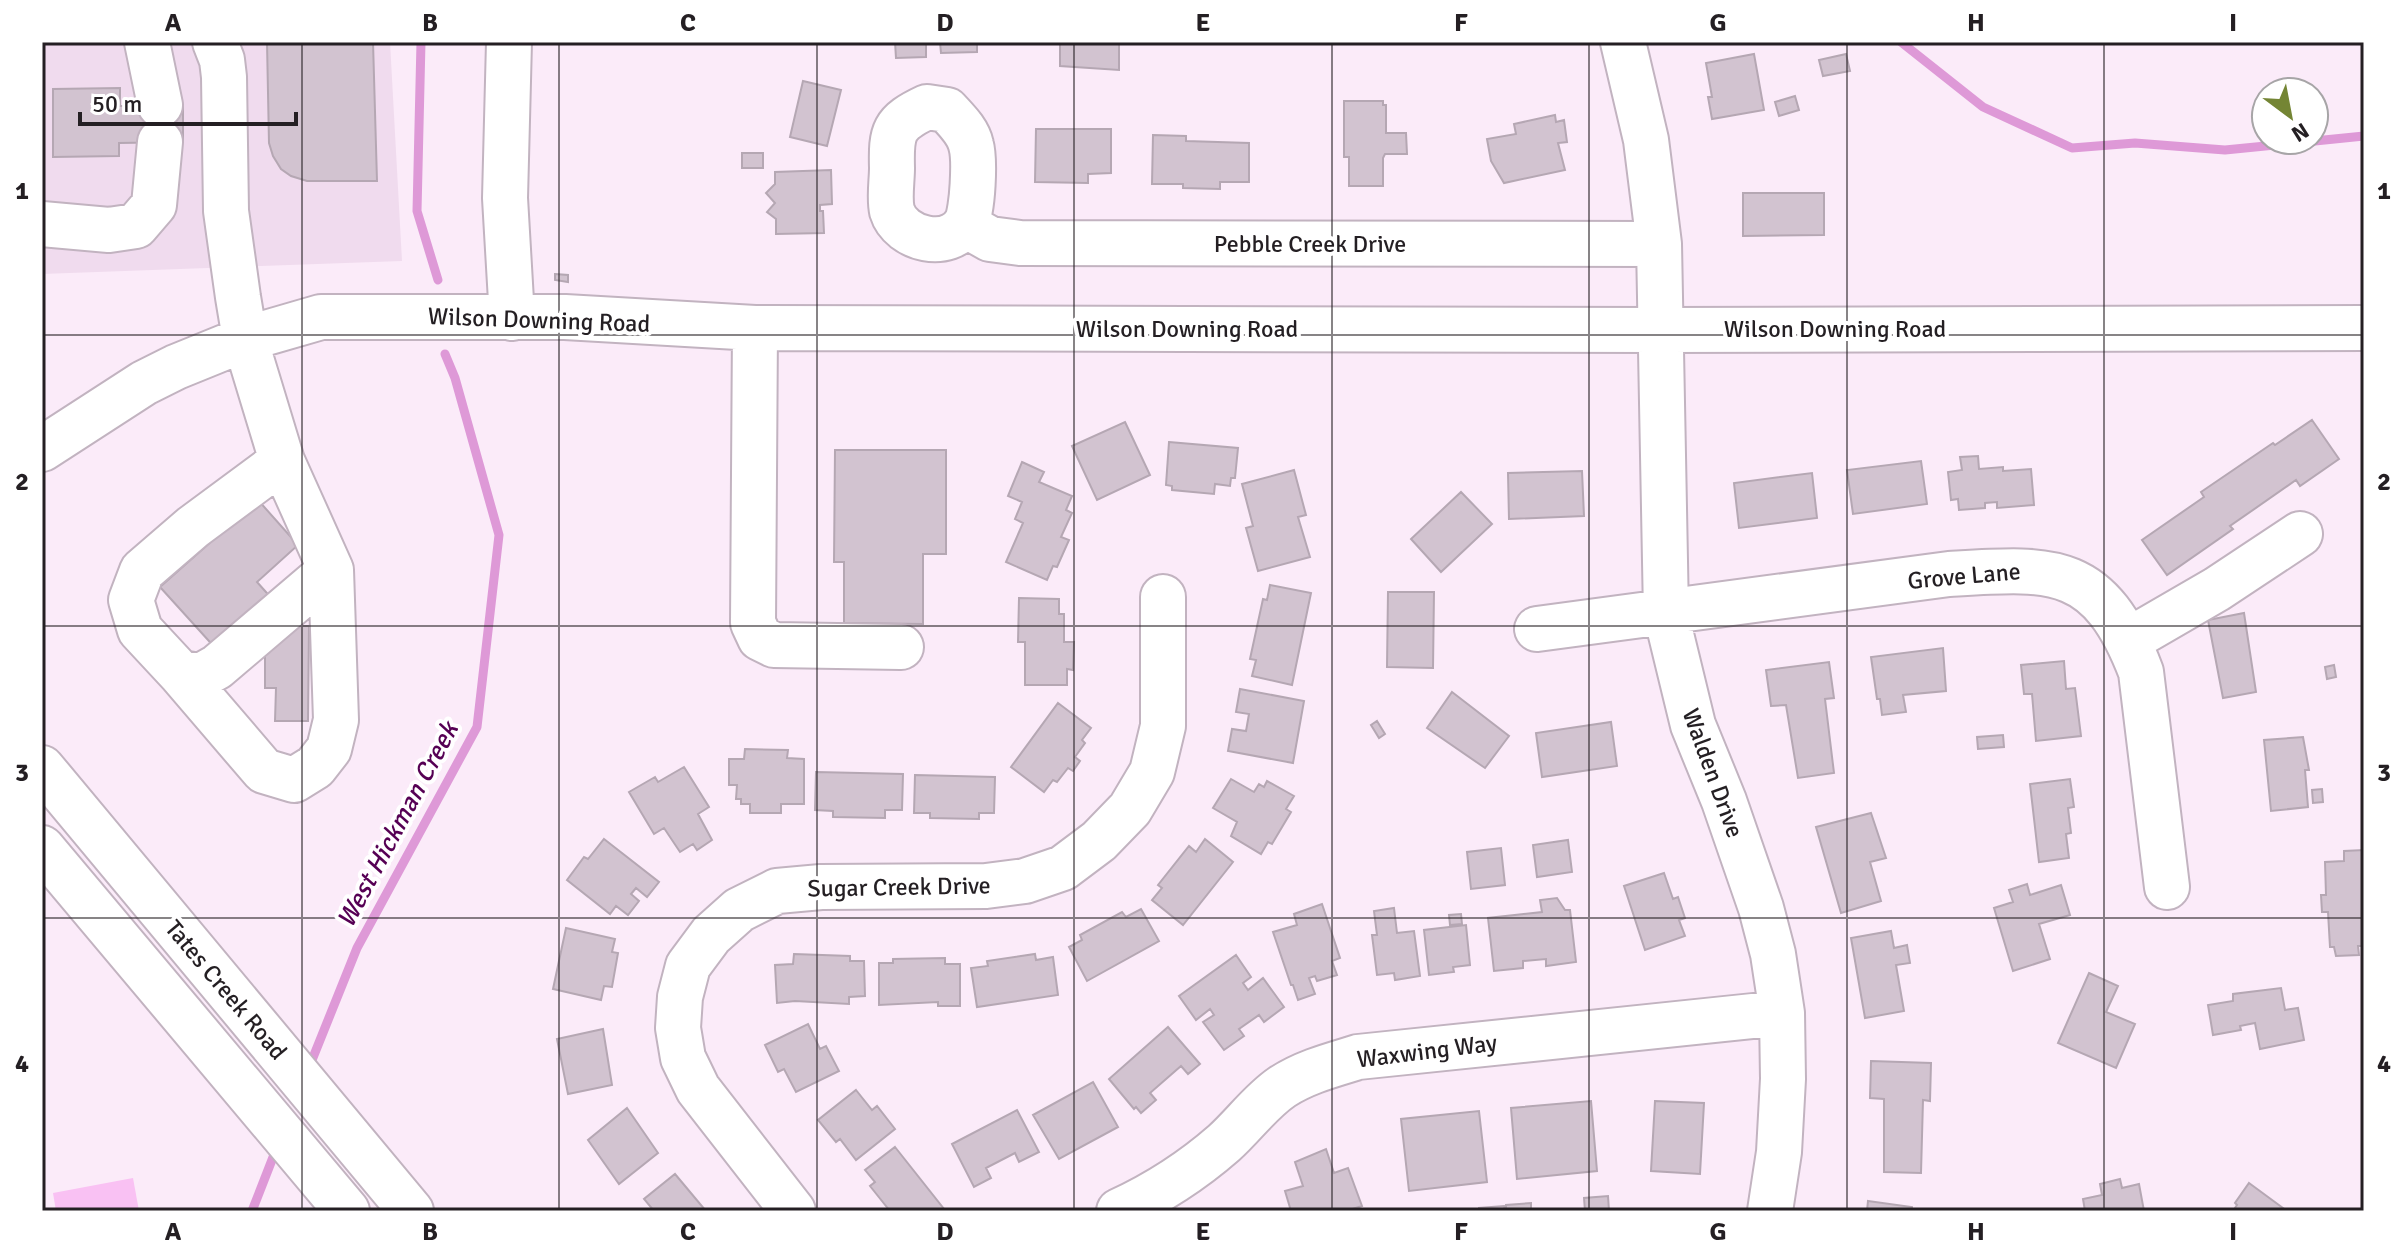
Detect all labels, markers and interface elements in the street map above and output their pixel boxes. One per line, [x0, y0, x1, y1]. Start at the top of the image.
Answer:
text: A [165, 7, 182, 39]
text: B [422, 7, 438, 39]
text: C [680, 7, 696, 39]
text: D [936, 7, 954, 39]
text: E [1196, 7, 1210, 39]
text: F [1454, 7, 1468, 39]
text: G [1709, 7, 1727, 39]
text: H [1967, 7, 1985, 39]
text: I [2229, 7, 2237, 39]
scale bar [80, 76, 296, 126]
north arrow [2250, 76, 2330, 156]
text: 50 m [92, 89, 142, 119]
text: N [2287, 117, 2314, 148]
text: 1 [15, 175, 29, 207]
text: 1 [2377, 175, 2391, 207]
street label: Pebble Creek Drive [1214, 229, 1406, 259]
street label: Wilson Downing Road [427, 301, 651, 339]
street label: Wilson Downing Road [1076, 314, 1298, 344]
street label: Wilson Downing Road [1724, 314, 1946, 344]
text: 2 [15, 466, 29, 498]
text: 2 [2377, 466, 2391, 498]
street label: Grove Lane [1906, 556, 2022, 596]
street label: Walden Drive [1676, 704, 1750, 842]
water label: West Hickman Creek [330, 715, 467, 933]
text: 3 [15, 757, 29, 789]
text: 3 [2377, 757, 2391, 789]
street label: Sugar Creek Drive [807, 870, 991, 904]
street label: Tates Creek Road [159, 914, 293, 1066]
street label: Waxwing Way [1355, 1028, 1499, 1074]
text: 4 [15, 1048, 29, 1080]
text: 4 [2377, 1048, 2391, 1080]
text: A [165, 1216, 182, 1248]
text: B [422, 1216, 438, 1248]
text: C [680, 1216, 696, 1248]
text: D [936, 1216, 954, 1248]
text: E [1196, 1216, 1210, 1248]
text: F [1454, 1216, 1468, 1248]
text: G [1709, 1216, 1727, 1248]
text: H [1967, 1216, 1985, 1248]
text: I [2229, 1216, 2237, 1248]

